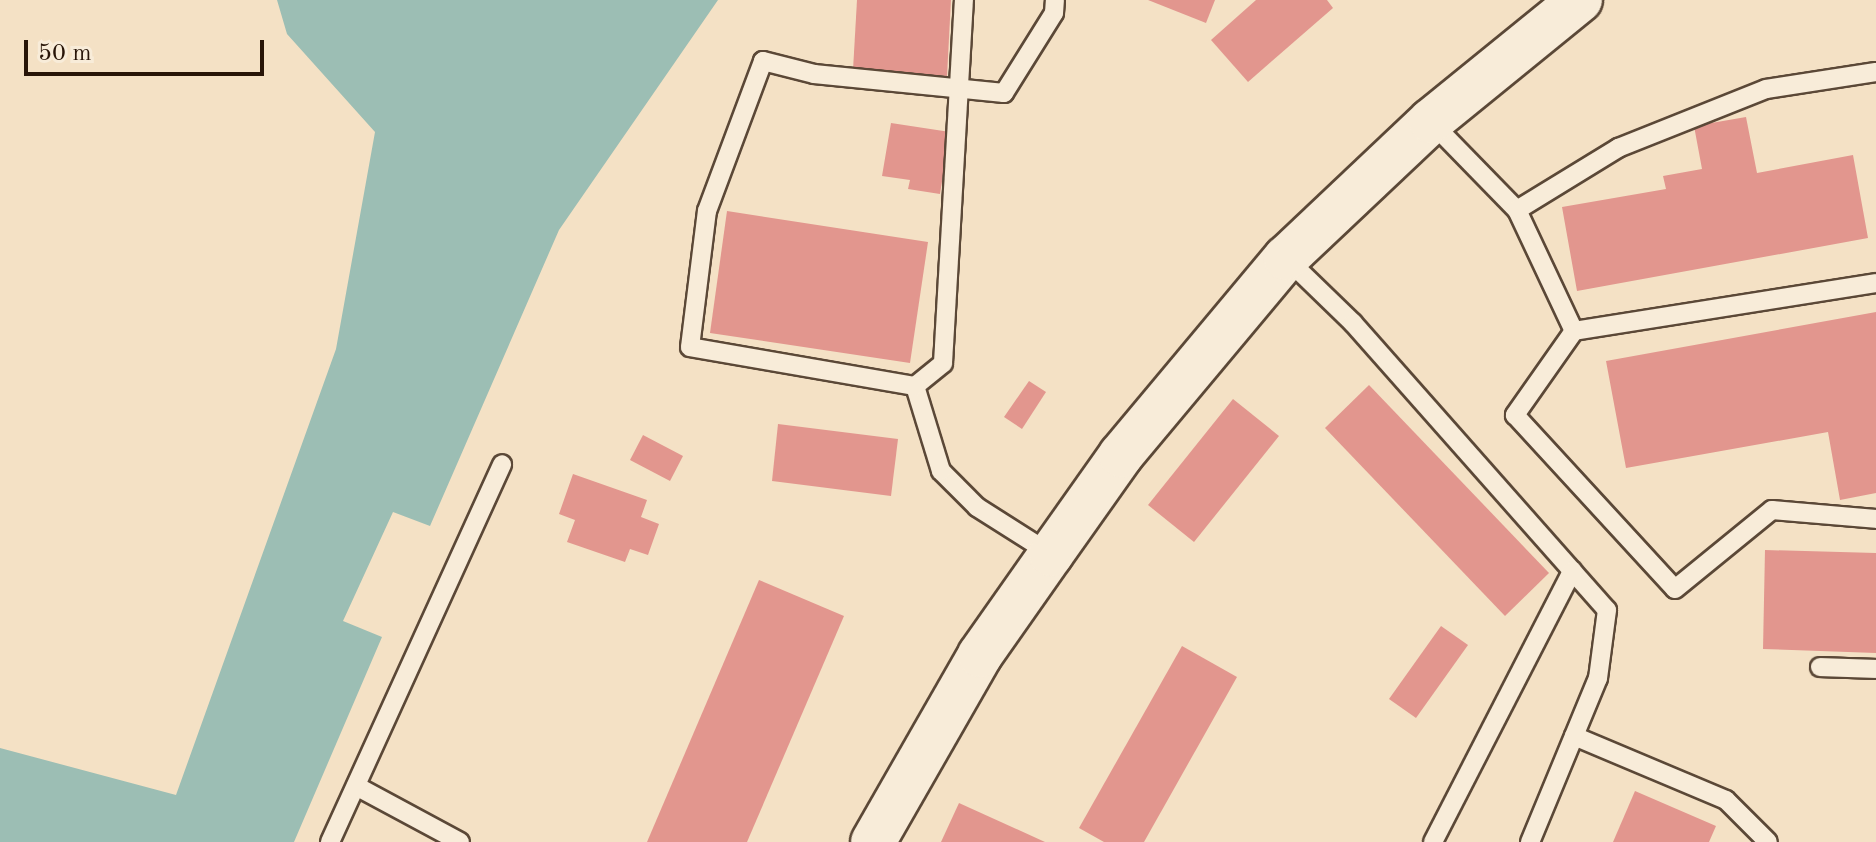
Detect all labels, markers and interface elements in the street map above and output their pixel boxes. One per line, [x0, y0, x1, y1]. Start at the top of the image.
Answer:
scale bar [28, 24, 268, 74]
text: 50 m [38, 42, 92, 66]

